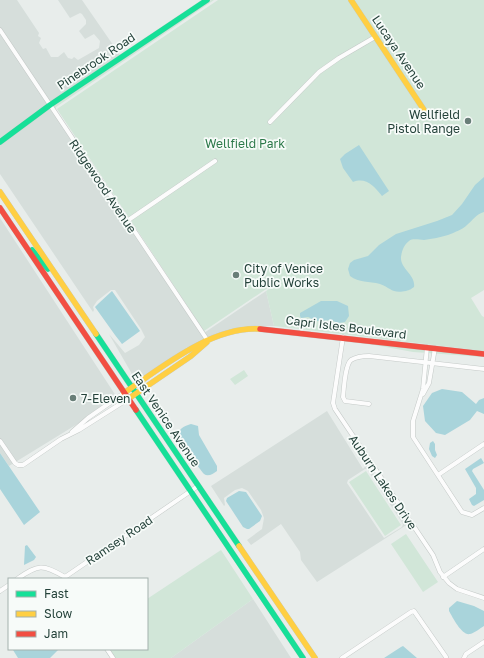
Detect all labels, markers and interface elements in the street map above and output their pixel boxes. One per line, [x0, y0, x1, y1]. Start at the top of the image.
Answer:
street label: Lucaya Avenue [369, 12, 429, 92]
street label: Pinebrook Road [54, 29, 138, 93]
place label: Wellfield Pistol Range [387, 107, 460, 136]
marker: Wellfield Pistol Range [463, 116, 473, 126]
street label: Ridgewood Avenue [66, 136, 140, 236]
park label: Wellfield Park [205, 136, 285, 151]
place label: City of Venice Public Works [244, 261, 323, 290]
marker: City of Venice Public Works [231, 270, 241, 280]
street label: Capri Isles Boulevard [285, 312, 407, 342]
street label: East Venice Avenue [128, 368, 204, 470]
place label: 7-Eleven [81, 391, 131, 406]
marker: 7-Eleven [68, 393, 78, 403]
street label: Auburn Lakes Drive [346, 432, 420, 532]
street label: Ramsey Road [83, 512, 155, 568]
legend [8, 578, 148, 650]
text: Fast [44, 586, 69, 601]
text: Slow [44, 606, 72, 621]
text: Jam [44, 626, 68, 641]

